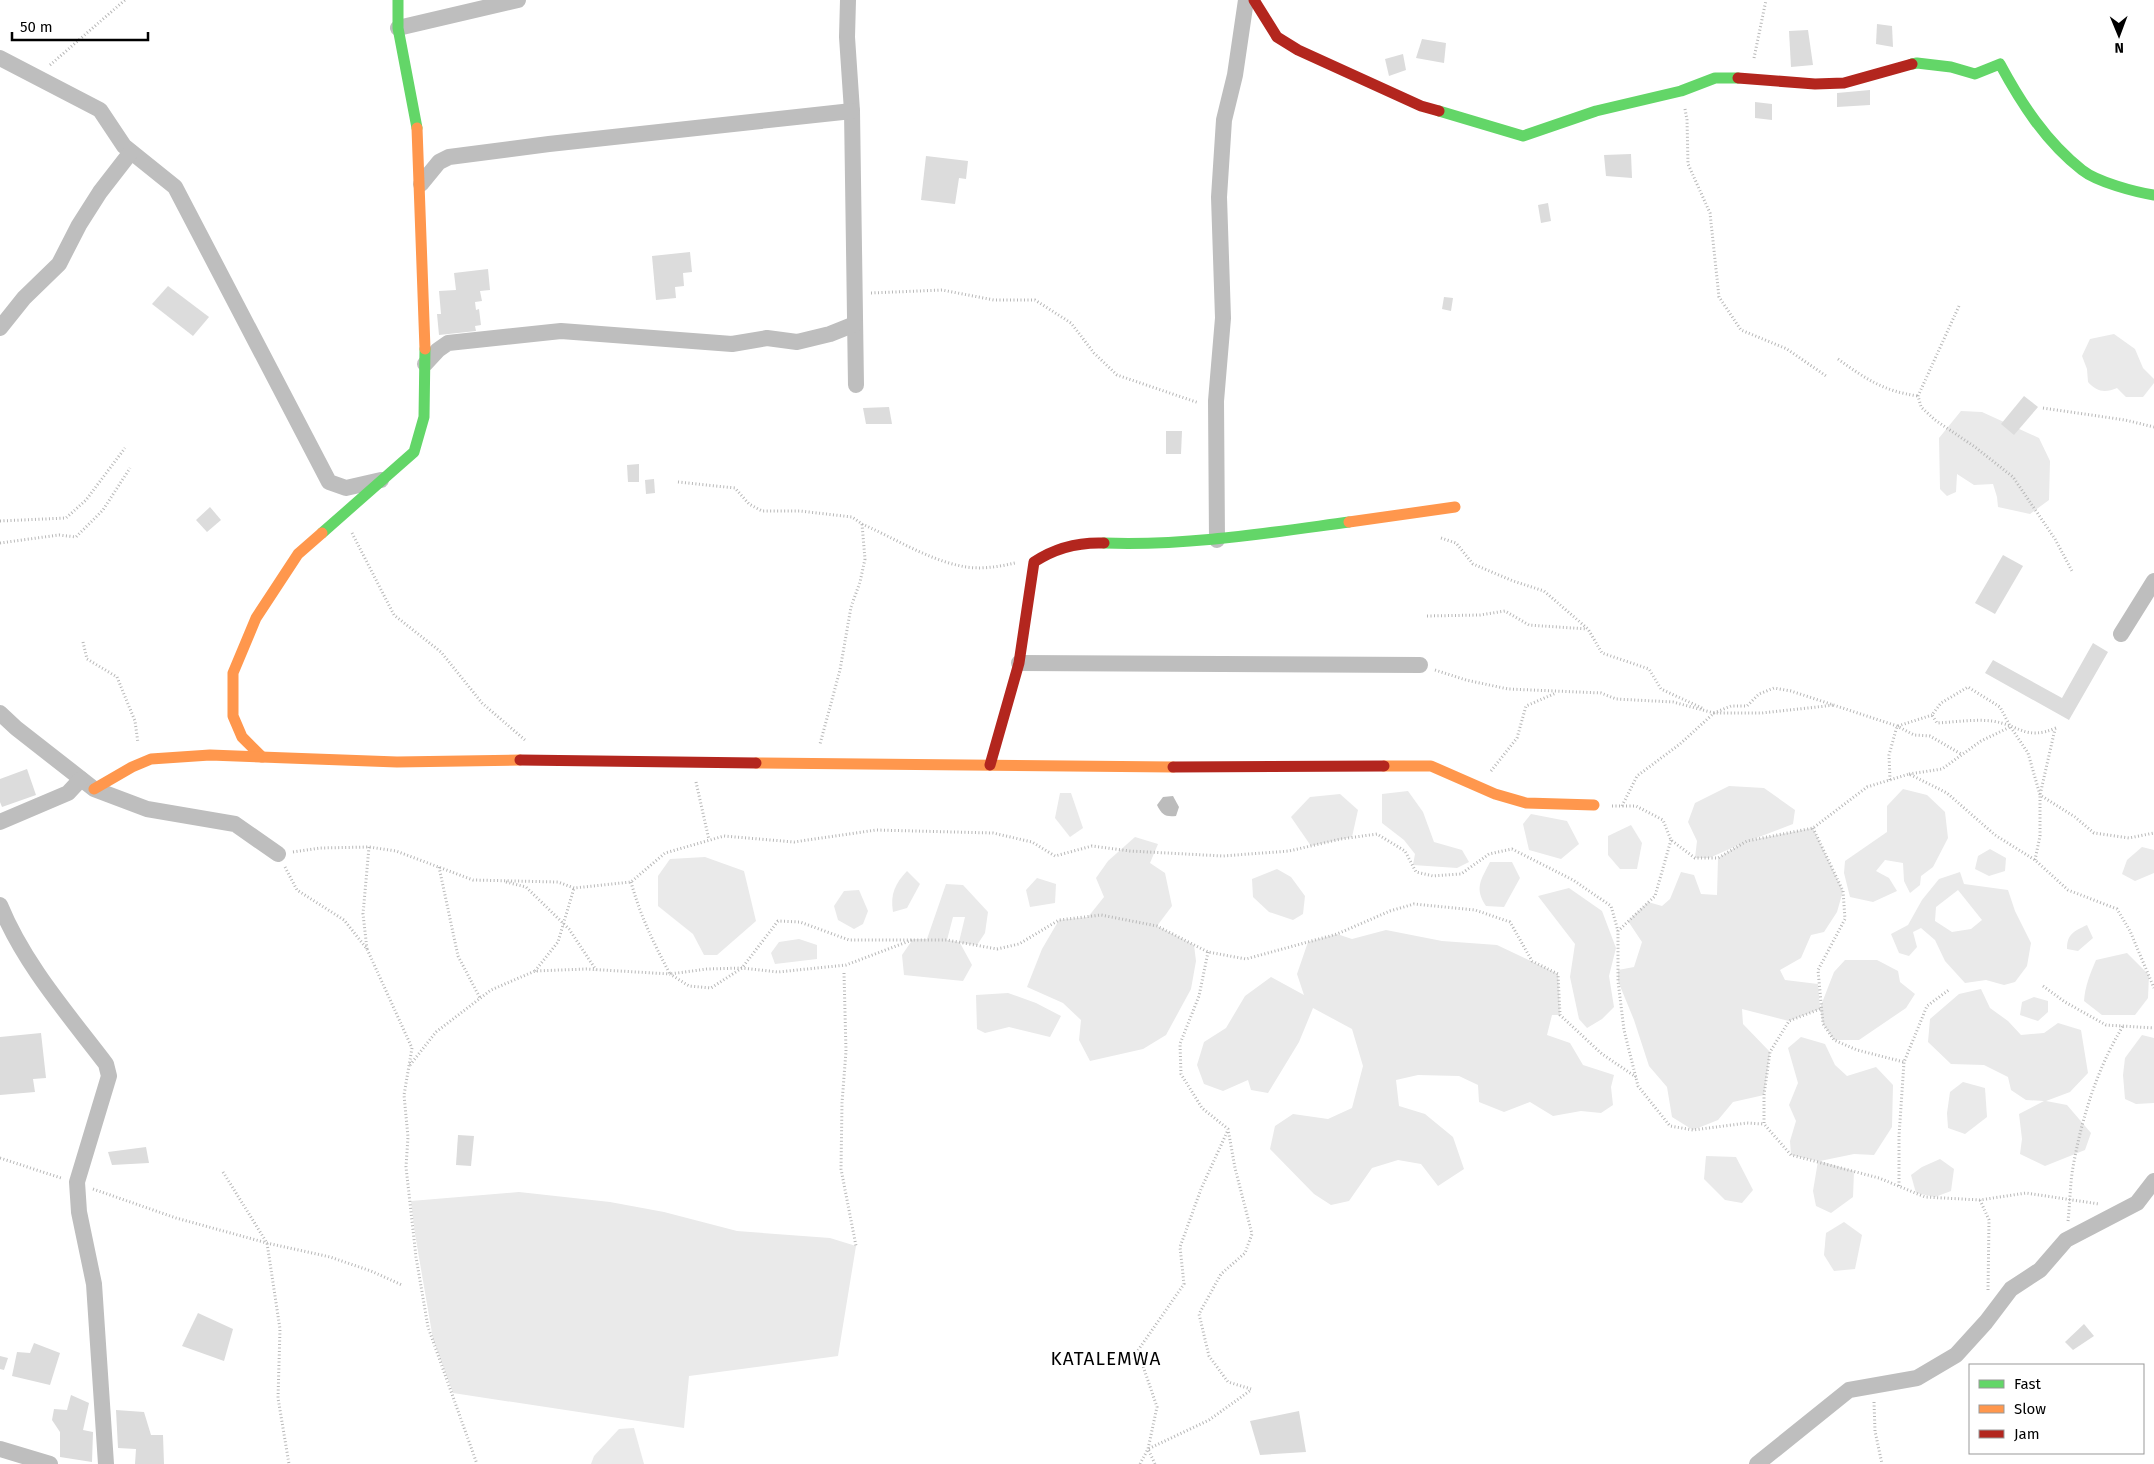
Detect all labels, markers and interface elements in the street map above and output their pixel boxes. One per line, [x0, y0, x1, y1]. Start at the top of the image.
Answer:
scale bar [12, 10, 149, 42]
north arrow [2094, 10, 2144, 60]
text: 50 m [20, 18, 53, 36]
text: N [2114, 39, 2124, 56]
district label: KATALEMWA [1051, 1347, 1161, 1370]
legend [1969, 1364, 2144, 1454]
text: Fast [2014, 1375, 2041, 1393]
text: Slow [2014, 1400, 2046, 1418]
text: Jam [2014, 1425, 2040, 1443]

